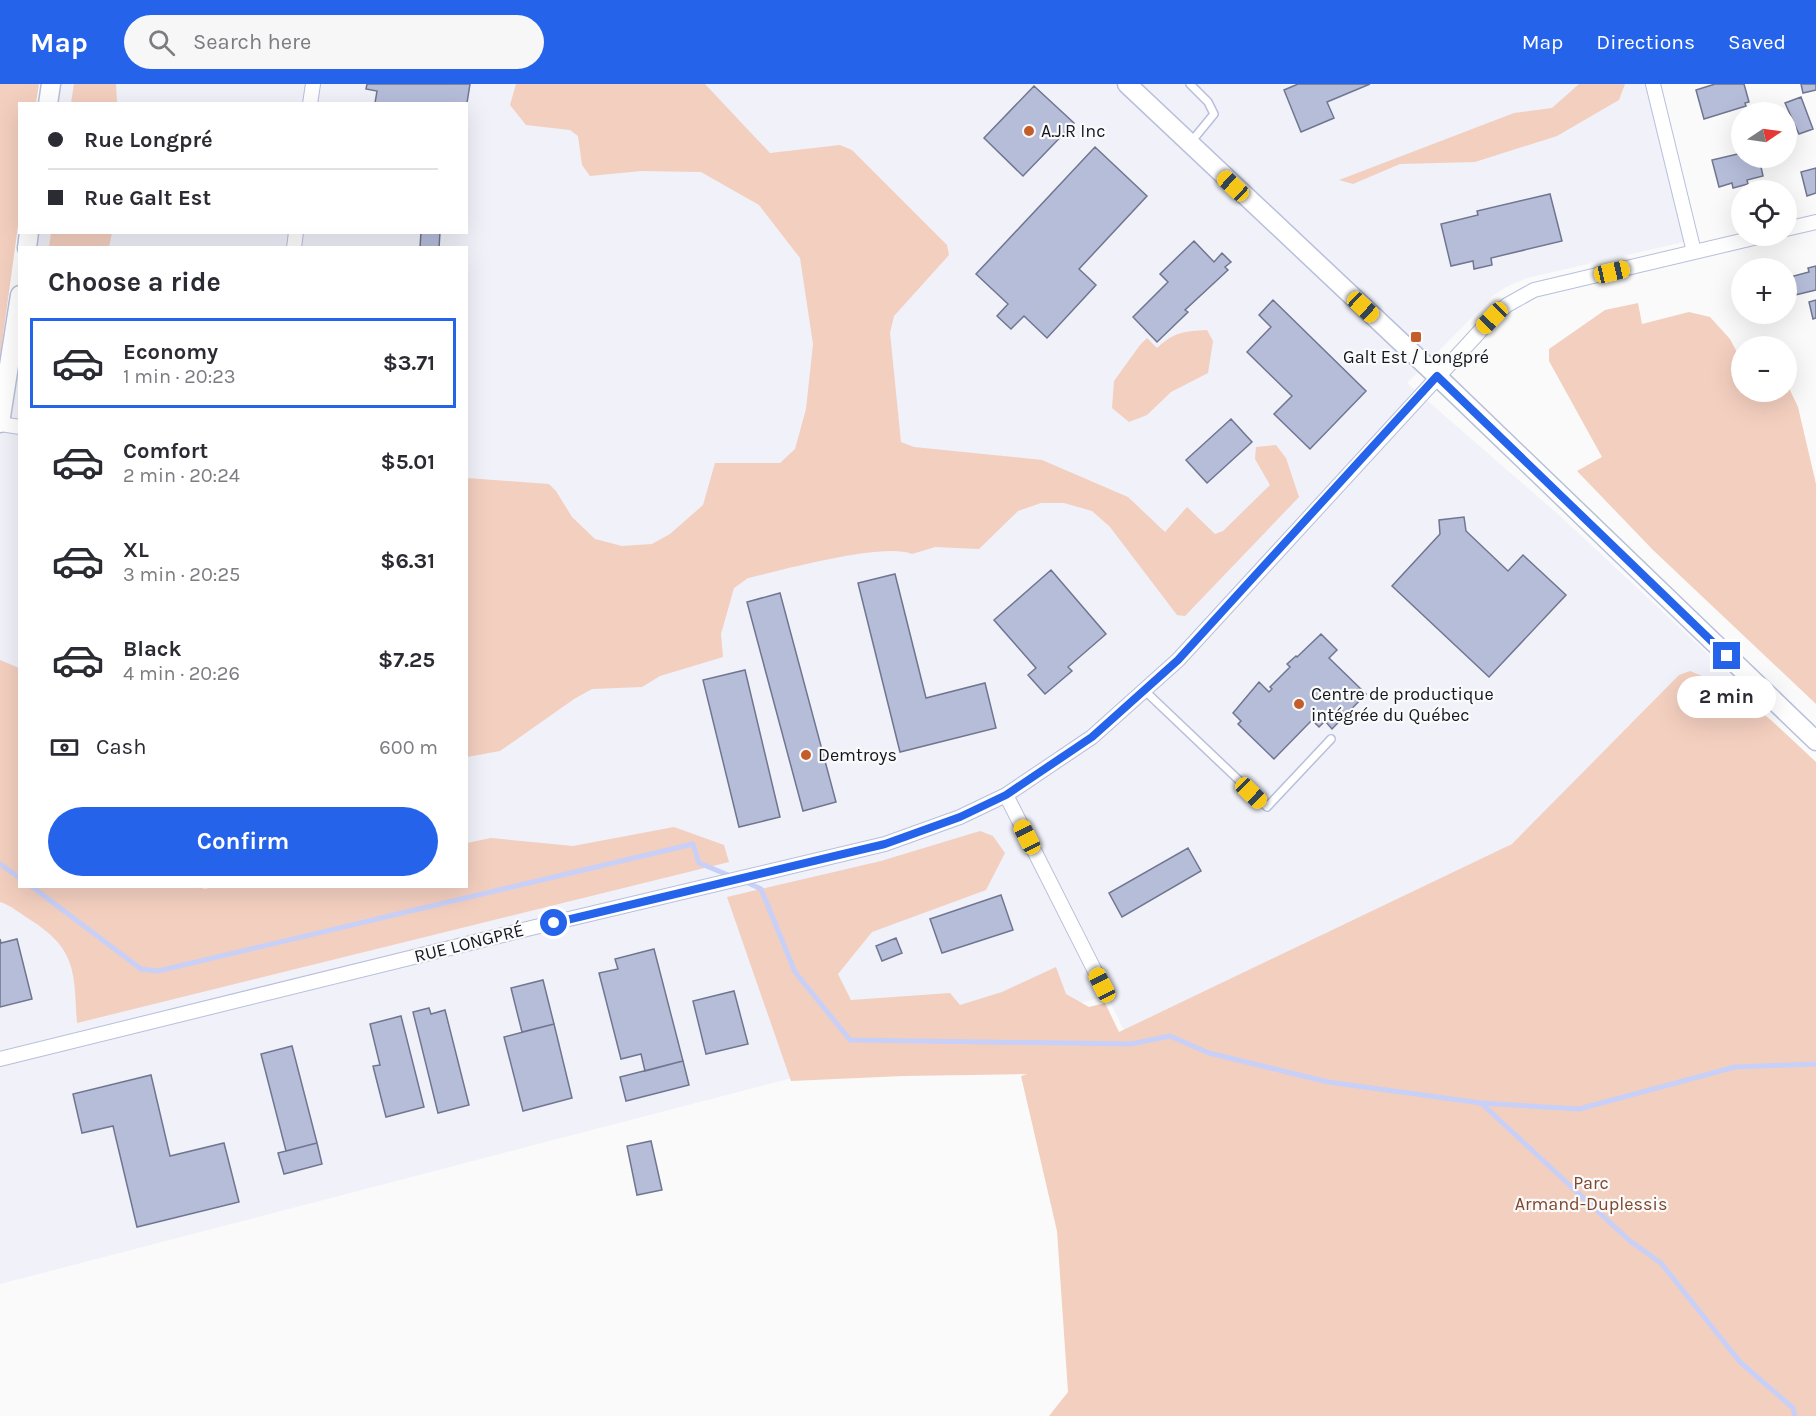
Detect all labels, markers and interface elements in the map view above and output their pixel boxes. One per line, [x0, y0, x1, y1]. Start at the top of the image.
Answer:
search box [124, 15, 544, 69]
text: Map [30, 26, 88, 59]
icon: search [145, 26, 178, 59]
text: Search here [193, 29, 311, 55]
text: Map [1522, 30, 1563, 54]
text: Directions [1596, 30, 1695, 54]
text: Saved [1728, 30, 1786, 54]
north arrow [1731, 102, 1797, 168]
map controls [1731, 102, 1797, 402]
place label: A.J.R Inc [1041, 120, 1106, 142]
marker: A.J.R Inc [1022, 124, 1036, 138]
text: Rue Longpré [84, 127, 213, 153]
car [1214, 167, 1252, 205]
button: locate [1731, 180, 1797, 246]
text: Rue Galt Est [84, 185, 211, 211]
button: + [1731, 258, 1797, 324]
car [1592, 259, 1632, 285]
text: Choose a ride [48, 266, 221, 298]
car [1344, 288, 1382, 326]
car [1473, 299, 1511, 337]
marker: Galt Est / Longpré [1409, 330, 1423, 344]
icon: car [51, 336, 105, 390]
button: − [1731, 336, 1797, 402]
text: Economy [123, 339, 218, 365]
place label: Galt Est / Longpré [1343, 346, 1489, 368]
text: $3.71 [383, 350, 435, 376]
text: 1 min · 20:23 [123, 365, 236, 388]
icon: car [51, 435, 105, 489]
text: Comfort [123, 438, 208, 464]
text: $5.01 [381, 449, 435, 475]
text: 2 min · 20:24 [123, 464, 240, 487]
icon: car [51, 534, 105, 588]
text: XL [123, 537, 149, 563]
text: $6.31 [380, 548, 435, 574]
text: 3 min · 20:25 [123, 563, 240, 586]
icon: car [51, 633, 105, 687]
text: Black [123, 636, 182, 662]
route end [1713, 642, 1740, 669]
text: $7.25 [378, 647, 435, 673]
text: 4 min · 20:26 [123, 662, 240, 685]
callout: 2 min [1678, 677, 1776, 719]
place label: Centre de productique intégrée du Québec [1311, 683, 1494, 726]
text: 2 min [1699, 685, 1754, 708]
marker: Centre de productique intégrée du Québec [1292, 697, 1306, 711]
icon: cash [48, 731, 81, 764]
text: Cash [96, 734, 146, 760]
text: 600 m [379, 736, 438, 759]
place label: Demtroys [818, 744, 897, 766]
marker: Demtroys [799, 748, 813, 762]
car [1232, 774, 1270, 812]
button: Confirm [48, 807, 438, 876]
car [1011, 817, 1043, 857]
route start [540, 909, 567, 936]
street label: RUE LONGPRÉ [412, 918, 526, 967]
car [1086, 965, 1118, 1005]
park label: Parc Armand-Duplessis [1515, 1172, 1667, 1215]

